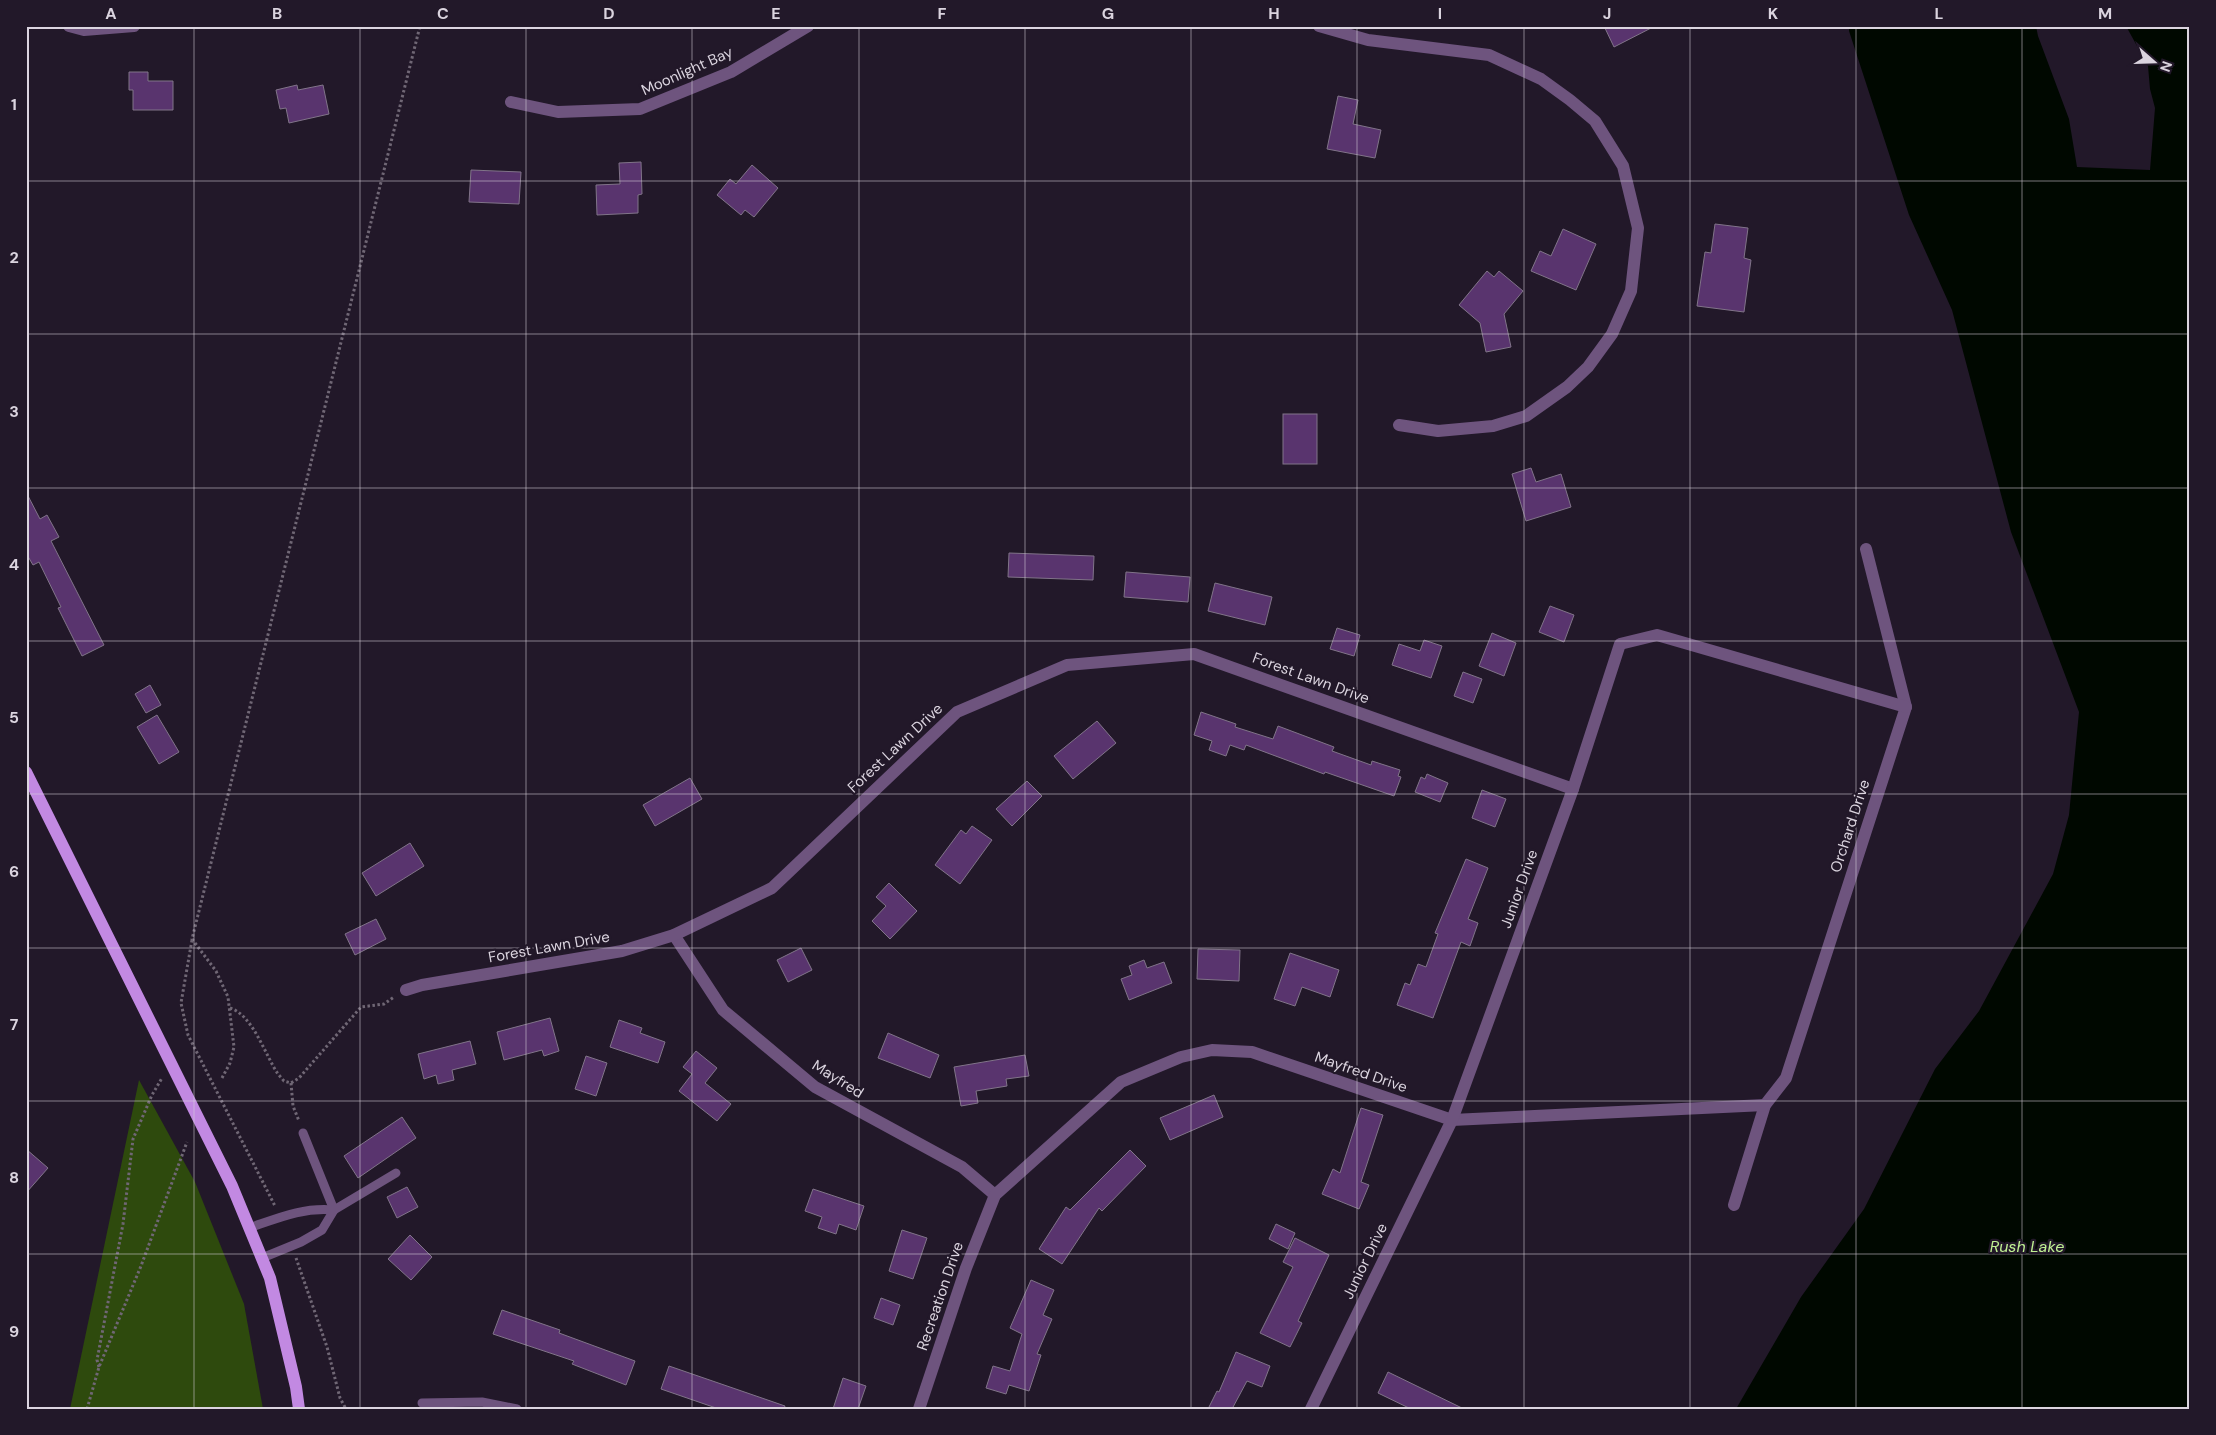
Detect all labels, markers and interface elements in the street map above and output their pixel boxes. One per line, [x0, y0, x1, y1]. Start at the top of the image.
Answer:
text: A [105, 3, 117, 24]
text: B [272, 3, 282, 24]
text: C [437, 3, 449, 24]
text: D [603, 3, 615, 24]
text: E [771, 3, 781, 24]
text: F [938, 3, 947, 24]
text: G [1102, 3, 1114, 24]
text: H [1268, 3, 1280, 24]
text: I [1438, 3, 1442, 24]
text: J [1603, 3, 1611, 24]
text: K [1768, 3, 1779, 24]
text: L [1935, 3, 1944, 24]
text: M [2098, 3, 2112, 24]
north arrow [2128, 38, 2178, 88]
street label: Moonlight Bay [638, 42, 736, 100]
text: N [2156, 59, 2176, 74]
text: 1 [11, 94, 17, 115]
text: 2 [9, 247, 19, 268]
text: 3 [9, 401, 19, 422]
text: 4 [9, 554, 19, 575]
street label: Forest Lawn Drive [1250, 648, 1372, 708]
street label: Forest Lawn Drive [843, 699, 947, 797]
text: 5 [9, 707, 19, 728]
street label: Orchard Drive [1826, 777, 1874, 875]
street label: Junior Drive [1496, 847, 1542, 931]
text: 6 [9, 861, 19, 882]
street label: Forest Lawn Drive [487, 926, 611, 968]
text: 7 [10, 1014, 19, 1035]
street label: Mayfred Drive [1312, 1047, 1410, 1097]
street label: Mayfred [808, 1055, 868, 1103]
text: 8 [9, 1167, 19, 1188]
street label: Junior Drive [1338, 1220, 1392, 1302]
water label: Rush Lake [1990, 1236, 2064, 1257]
street label: Recreation Drive [912, 1239, 968, 1353]
text: 9 [9, 1321, 19, 1342]

